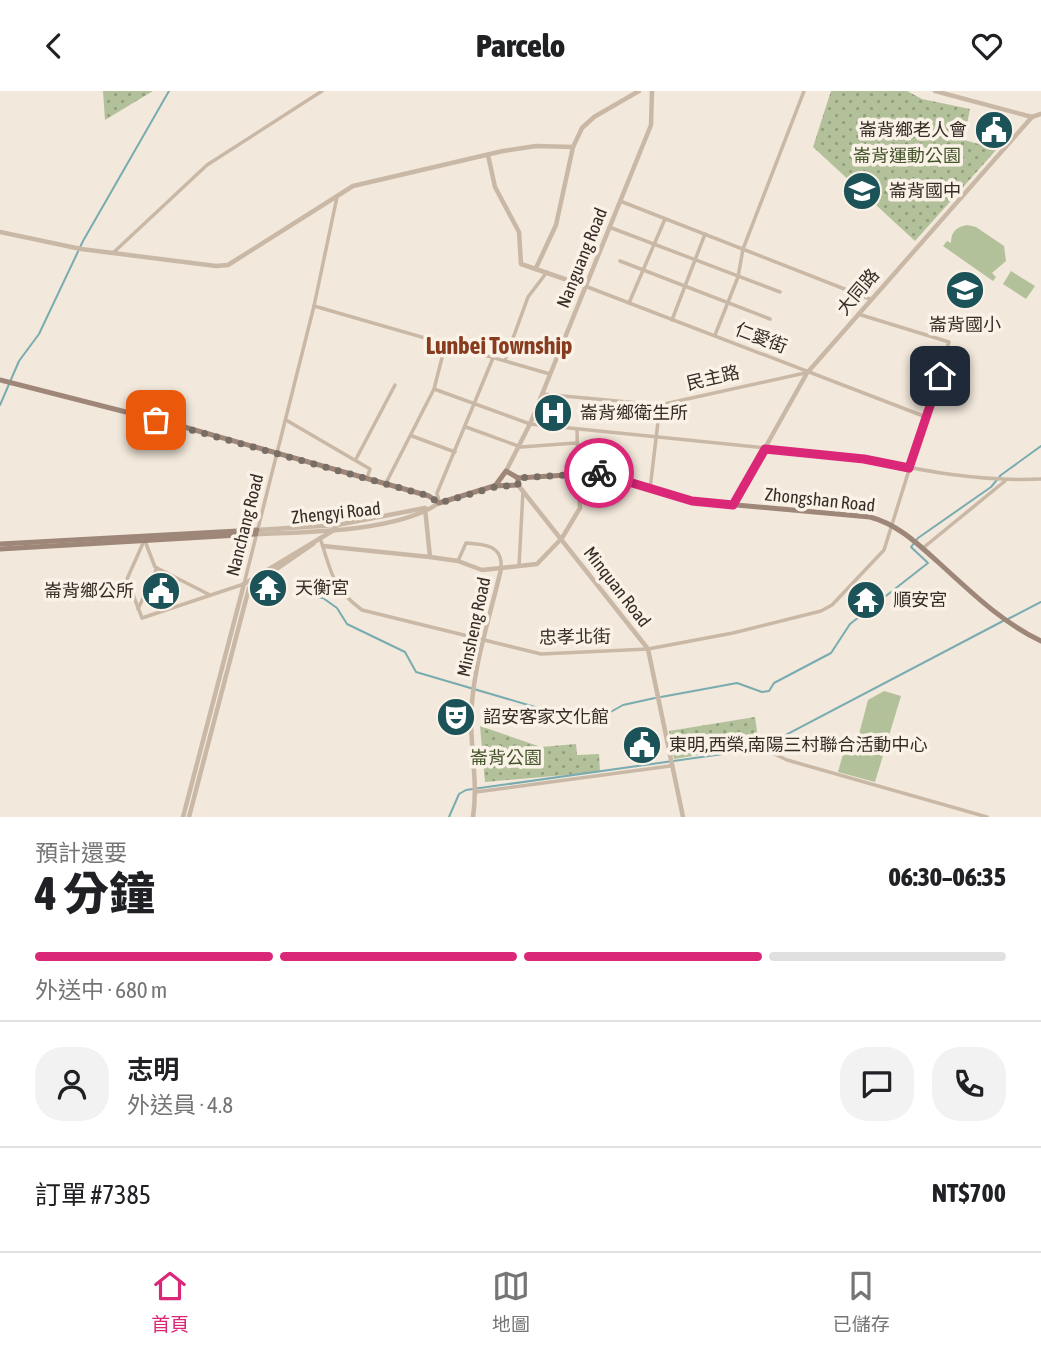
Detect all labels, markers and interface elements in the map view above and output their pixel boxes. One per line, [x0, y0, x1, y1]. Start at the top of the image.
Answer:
icon: back [35, 27, 73, 65]
text: Parcelo [476, 27, 565, 64]
icon: heart [968, 27, 1006, 65]
public building icon: 崙背鄉老人會 [973, 109, 1015, 151]
place label: 崙背鄉老人會 [859, 119, 967, 140]
park label: 崙背運動公園 [853, 145, 961, 166]
school or university icon: 崙背國中 [841, 170, 883, 212]
place label: 崙背國中 [889, 180, 961, 201]
street label: Nanguang Road [552, 205, 611, 311]
street label: 大同路 [832, 264, 883, 319]
school or university icon: 崙背國小 [944, 269, 986, 311]
place label: 崙背國小 [929, 314, 1001, 335]
street label: 仁愛街 [732, 318, 790, 357]
district label: Lunbei Township [426, 332, 572, 359]
pin [910, 346, 970, 406]
icon: home [921, 357, 959, 395]
street label: 民主路 [684, 361, 742, 394]
pin [126, 390, 186, 450]
hospital icon: 崙背鄉衛生所 [532, 392, 574, 434]
icon: bag [137, 401, 175, 439]
place label: 崙背鄉衛生所 [580, 402, 688, 423]
courier [564, 438, 634, 508]
icon: bike [580, 454, 618, 492]
street label: Nanchang Road [222, 472, 267, 578]
street label: Zhongshan Road [764, 483, 876, 516]
street label: Zhengyi Road [290, 497, 382, 528]
street label: Minquan Road [580, 542, 655, 631]
temple icon: 天衡宮 [247, 567, 289, 609]
public building icon: 崙背鄉公所 [140, 570, 182, 612]
street label: Minsheng Road [453, 575, 494, 679]
place label: 天衡宮 [295, 577, 349, 598]
temple icon: 順安宮 [845, 579, 887, 621]
place label: 崙背鄉公所 [44, 580, 134, 601]
place label: 順安宮 [893, 589, 947, 610]
street label: 忠孝北街 [539, 625, 611, 648]
theatre icon: 詔安客家文化館 [435, 696, 477, 738]
place label: 詔安客家文化館 [483, 706, 609, 727]
public building icon: 東明,西榮,南陽三村聯合活動中心 [621, 724, 663, 766]
place label: 東明,西榮,南陽三村聯合活動中心 [669, 734, 927, 755]
park label: 崙背公園 [470, 747, 542, 768]
text: 預計還要 [35, 840, 127, 866]
text: 06:30–06:35 [889, 862, 1006, 892]
text: 4 分鐘 [35, 867, 155, 920]
text: 外送中 · 680 m [35, 977, 167, 1003]
button: person [35, 1047, 109, 1121]
button: chat [840, 1047, 914, 1121]
button: phone [932, 1047, 1006, 1121]
text: 志明 [127, 1055, 179, 1085]
text: 外送員 · 4.8 [127, 1092, 233, 1118]
text: NT$700 [932, 1178, 1006, 1208]
text: 訂單 #7385 [35, 1180, 151, 1210]
tab: 首頁 [151, 1267, 189, 1336]
tab: 地圖 [492, 1267, 530, 1336]
tab: 已儲存 [833, 1267, 890, 1336]

